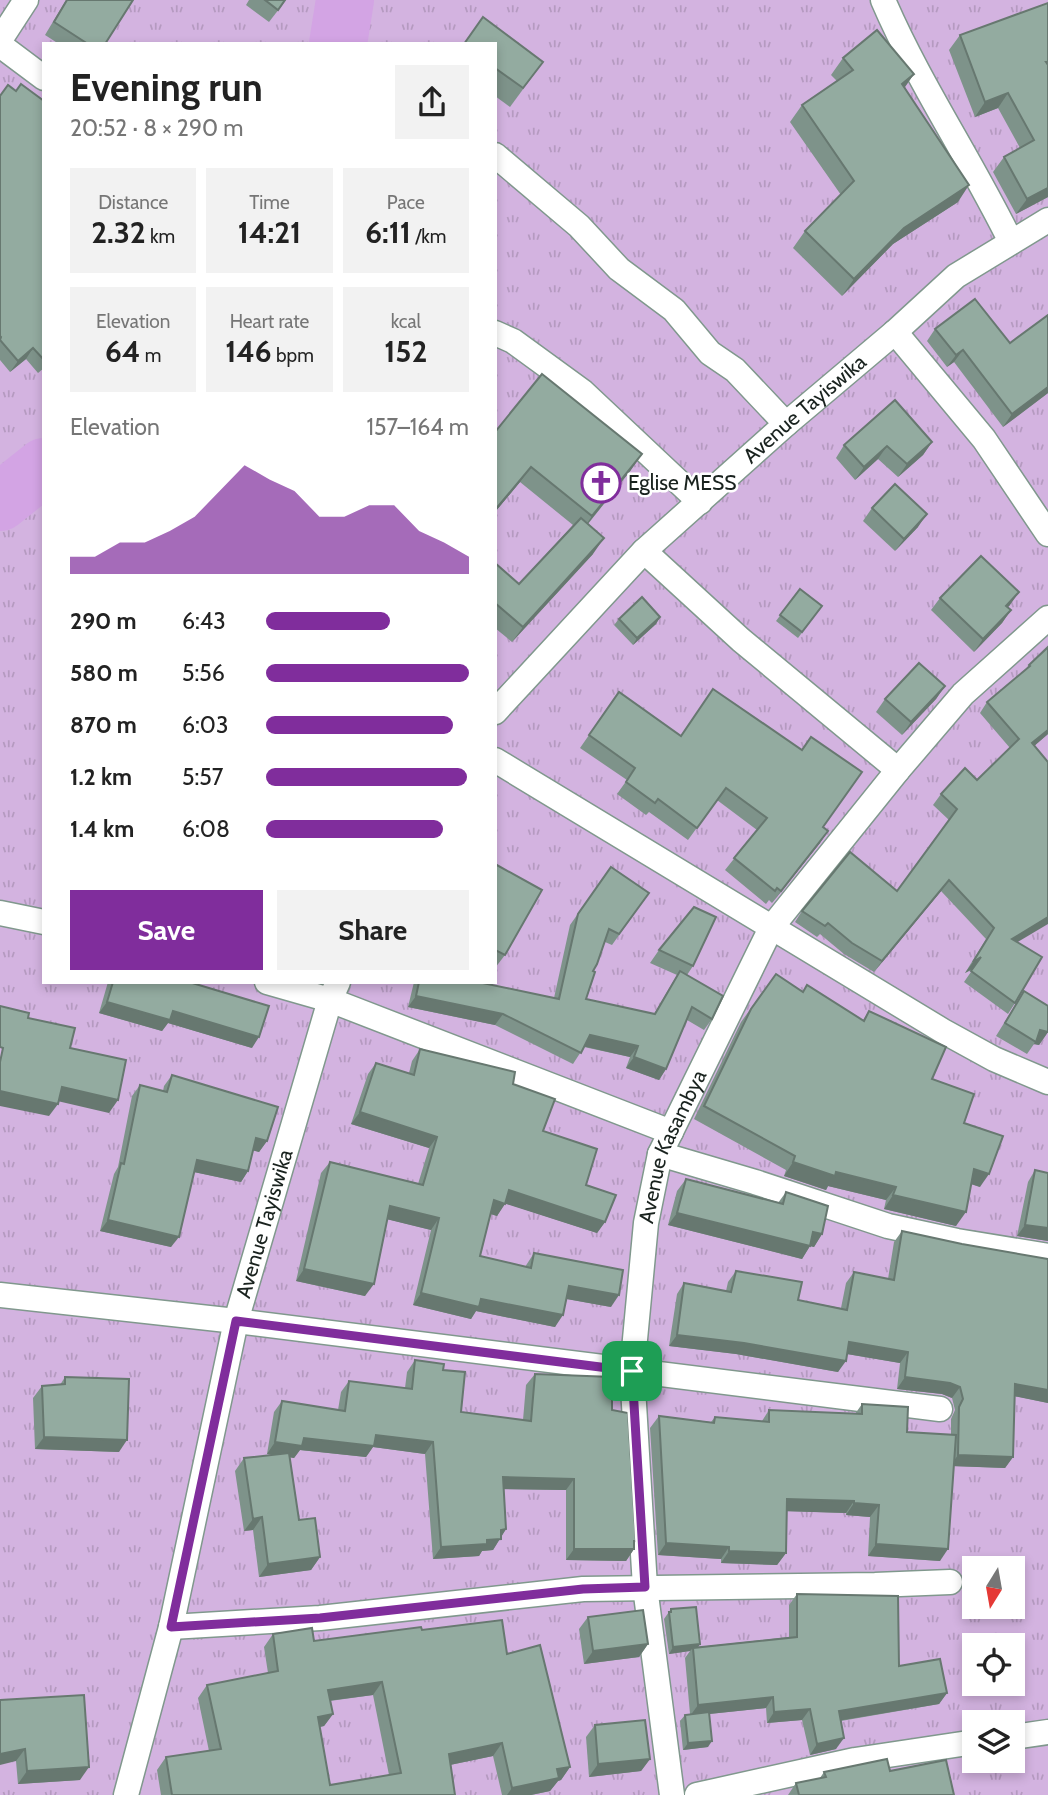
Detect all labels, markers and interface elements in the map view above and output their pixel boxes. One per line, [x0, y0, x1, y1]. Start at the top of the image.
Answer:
text: Evening run [70, 64, 263, 111]
button: share [395, 65, 469, 139]
text: 20:52 · 8 × 290 m [70, 114, 243, 142]
text: Distance [98, 191, 168, 214]
text: Time [249, 191, 290, 214]
text: Pace [387, 191, 425, 214]
text: 2.32 [91, 214, 146, 251]
text: 14:21 [238, 214, 301, 251]
text: 6:11 [365, 214, 411, 251]
text: km [146, 225, 175, 248]
text: /km [411, 225, 446, 248]
text: Elevation [96, 310, 170, 333]
text: Heart rate [230, 310, 309, 333]
text: kcal [391, 310, 421, 333]
text: 64 [105, 333, 140, 370]
text: 146 [225, 333, 272, 370]
text: 152 [384, 333, 427, 370]
text: m [140, 344, 161, 367]
text: bpm [272, 344, 314, 367]
street label: Avenue Tayiswika [738, 349, 871, 468]
text: Elevation [70, 413, 160, 441]
text: 157–164 m [367, 413, 469, 441]
church icon: Eglise MESS [580, 462, 622, 504]
place label: Eglise MESS [628, 470, 736, 495]
text: 290 m [70, 607, 137, 635]
text: 6:43 [182, 607, 226, 635]
text: 580 m [70, 659, 138, 687]
text: 5:56 [182, 659, 225, 687]
text: 870 m [70, 711, 137, 739]
text: 6:03 [182, 711, 228, 739]
text: 1.2 km [70, 763, 132, 791]
text: 5:57 [182, 763, 223, 791]
text: 1.4 km [70, 815, 134, 843]
text: 6:08 [182, 815, 230, 843]
button: Save [70, 890, 263, 970]
button: Share [277, 890, 469, 970]
street label: Avenue Kasambya [633, 1066, 711, 1225]
street label: Avenue Tayiswika [230, 1146, 298, 1301]
pin [602, 1341, 662, 1401]
icon: arrive [613, 1352, 651, 1390]
north arrow [962, 1556, 1026, 1619]
map controls [962, 1556, 1025, 1773]
button: locate [962, 1633, 1025, 1696]
button: layers [962, 1710, 1025, 1773]

